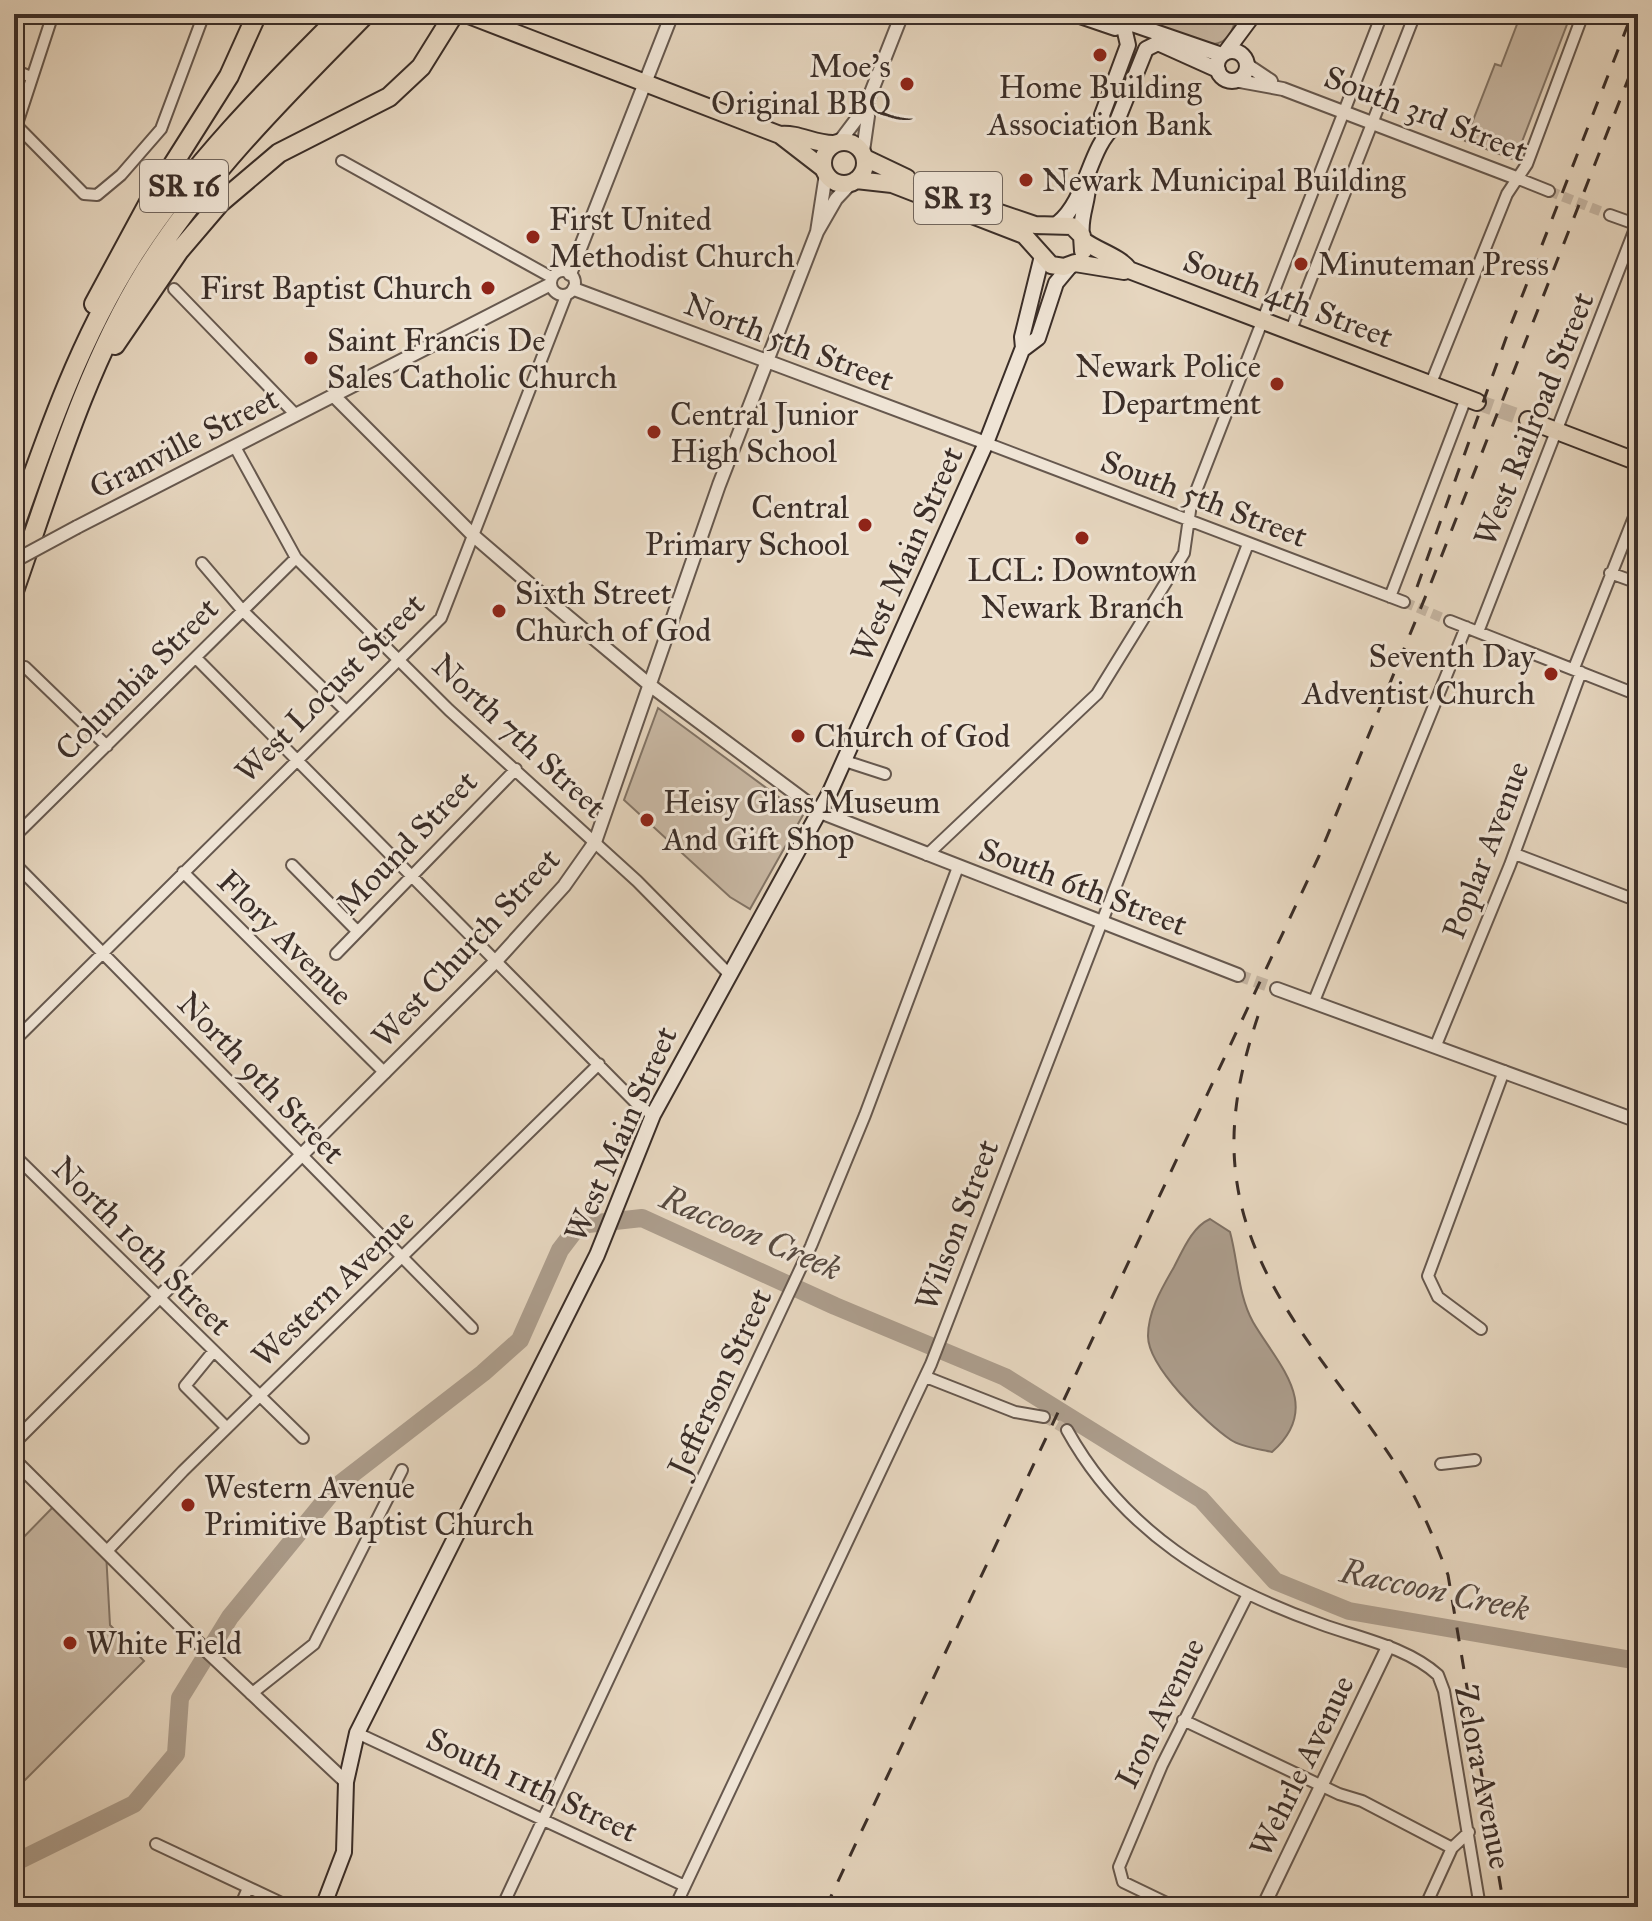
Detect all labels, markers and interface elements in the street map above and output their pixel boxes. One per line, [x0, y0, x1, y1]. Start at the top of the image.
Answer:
marker: Home Building Association Bank [1091, 46, 1109, 64]
place label: Moe's Original BBQ [711, 47, 913, 123]
street label: South 3rd Street [1319, 57, 1533, 171]
place label: Home Building Association Bank [986, 68, 1212, 144]
marker: Moe's Original BBQ [898, 75, 916, 93]
road number: SR 16 [140, 160, 228, 212]
place label: Newark Municipal Building [1042, 161, 1407, 200]
marker: Newark Municipal Building [1017, 171, 1035, 189]
road number: SR 13 [914, 172, 1002, 224]
place label: First United Methodist Church [549, 200, 795, 276]
marker: First United Methodist Church [524, 228, 542, 246]
street label: South 4th Street [1178, 241, 1398, 357]
place label: Minuteman Press [1317, 245, 1549, 284]
marker: Minuteman Press [1292, 255, 1310, 273]
place label: First Baptist Church [200, 269, 472, 308]
marker: First Baptist Church [479, 279, 497, 297]
street label: North 5th Street [679, 284, 899, 400]
street label: West Railroad Street [1465, 287, 1603, 551]
place label: Saint Francis De Sales Catholic Church [327, 321, 617, 397]
place label: Newark Police Department [1075, 347, 1261, 423]
marker: Saint Francis De Sales Catholic Church [302, 349, 320, 367]
marker: Newark Police Department [1268, 375, 1286, 393]
street label: Granville Street [83, 379, 285, 507]
place label: Central Junior High School [670, 395, 858, 471]
marker: Central Junior High School [645, 423, 663, 441]
street label: West Main Street [842, 440, 972, 668]
street label: South 5th Street [1095, 442, 1313, 556]
place label: Central Primary School [645, 488, 849, 564]
marker: Central Primary School [856, 516, 874, 534]
marker: LCL: Downtown Newark Branch [1073, 529, 1091, 547]
place label: LCL: Downtown Newark Branch [967, 551, 1197, 627]
place label: Sixth Street Church of God [515, 574, 711, 650]
street label: West Locust Street [227, 585, 433, 791]
street label: Columbia Street [47, 589, 227, 769]
marker: Sixth Street Church of God [490, 602, 508, 620]
place label: Seventh Day Adventist Church [1301, 637, 1536, 713]
street label: North 7th Street [424, 646, 614, 826]
marker: Seventh Day Adventist Church [1542, 665, 1560, 683]
place label: Church of God [814, 717, 1010, 756]
marker: Church of God [789, 727, 807, 745]
street label: Poplar Avenue [1434, 756, 1538, 944]
street label: Mound Street [328, 763, 486, 923]
place label: Heisy Glass Museum And Gift Shop [661, 783, 941, 859]
marker: Heisy Glass Museum And Gift Shop [638, 811, 656, 829]
street label: South 6th Street [973, 829, 1193, 945]
street label: West Church Street [364, 840, 568, 1056]
street label: Flory Avenue [209, 862, 361, 1014]
street label: North 9th Street [169, 984, 353, 1172]
street label: West Main Street [556, 1020, 686, 1248]
street label: Wilson Street [907, 1134, 1007, 1316]
street label: North 10th Street [44, 1148, 240, 1344]
water label: Raccoon Creek [654, 1176, 848, 1289]
street label: Western Avenue [244, 1201, 422, 1375]
street label: Jefferson Street [658, 1282, 780, 1484]
place label: Western Avenue Primitive Baptist Church [204, 1468, 534, 1544]
marker: Western Avenue Primitive Baptist Church [179, 1496, 197, 1514]
water label: Raccoon Creek [1336, 1550, 1533, 1630]
place label: White Field [86, 1624, 242, 1663]
street label: Iron Avenue [1107, 1632, 1213, 1794]
marker: White Field [61, 1634, 79, 1652]
street label: Wehrle Avenue [1241, 1669, 1363, 1863]
street label: Zelora Avenue [1446, 1682, 1520, 1872]
street label: South 11th Street [420, 1719, 644, 1851]

